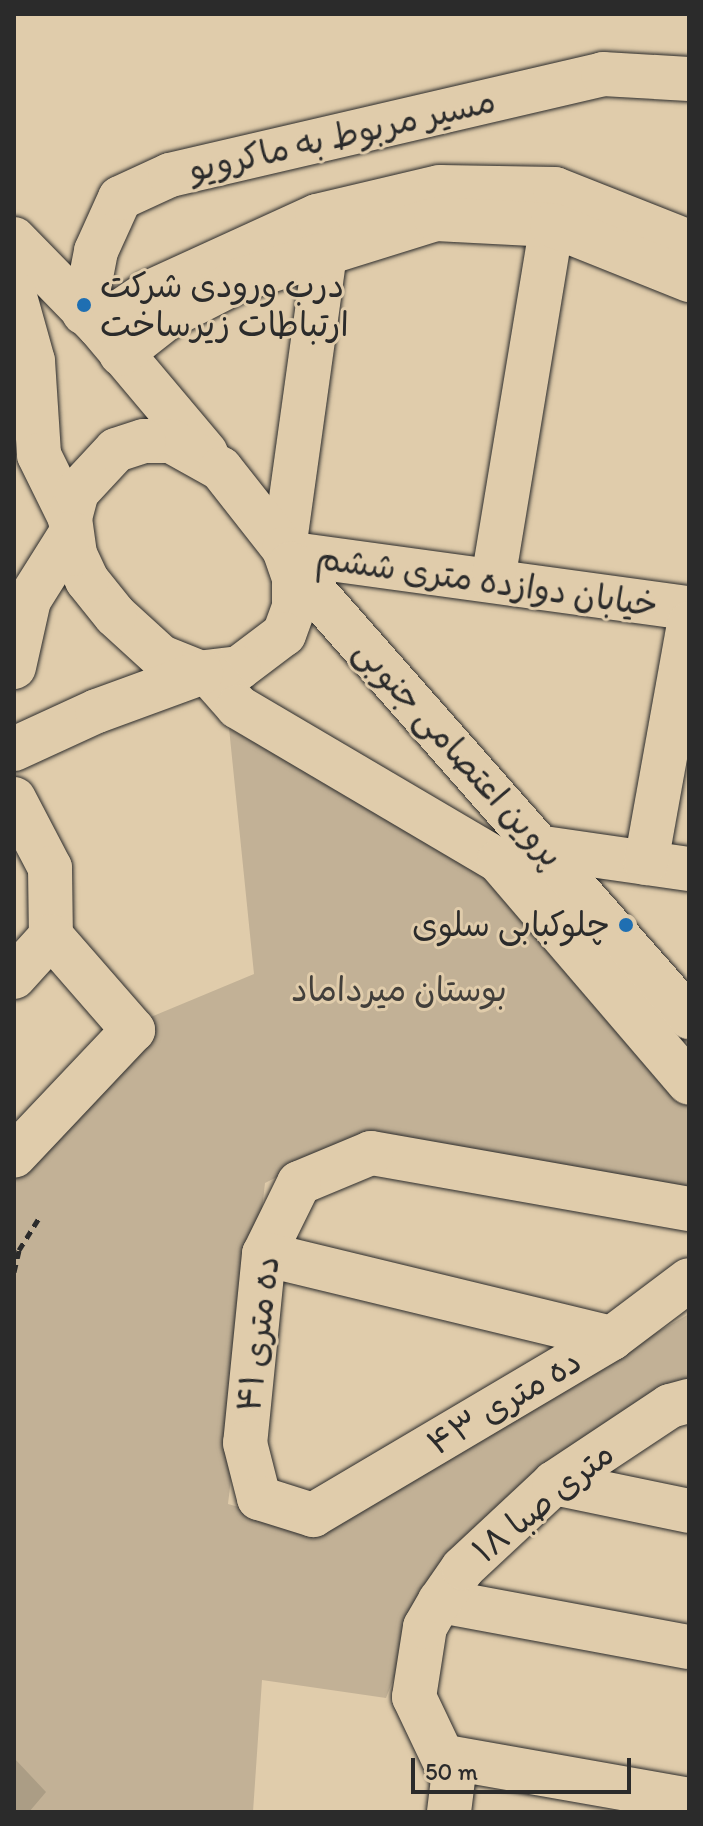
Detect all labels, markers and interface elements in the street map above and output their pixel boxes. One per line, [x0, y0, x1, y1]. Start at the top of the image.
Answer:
street label: مسیر مربوط به ماکرویو [185, 80, 499, 190]
place label: درب ورودی شرکت ارتباطات زیرساخت [100, 265, 349, 344]
marker: درب ورودی شرکت ارتباطات زیرساخت [75, 296, 93, 314]
street label: خیابان دوازده متری ششم [314, 537, 660, 625]
street label: پروین اعتصامی جنوبی [346, 631, 572, 875]
place label: چلوکبابی سلوی [412, 905, 610, 945]
marker: چلوکبابی سلوی [617, 916, 635, 934]
park label: بوستان میرداماد [291, 970, 507, 1010]
street label: ده متری ۴۱ [228, 1254, 288, 1414]
street label: ده متری ۴۳ [420, 1340, 588, 1464]
street label: متری صبا ۱۸ [464, 1433, 622, 1571]
scale bar [415, 1742, 635, 1792]
text: 50 m [425, 1757, 478, 1786]

